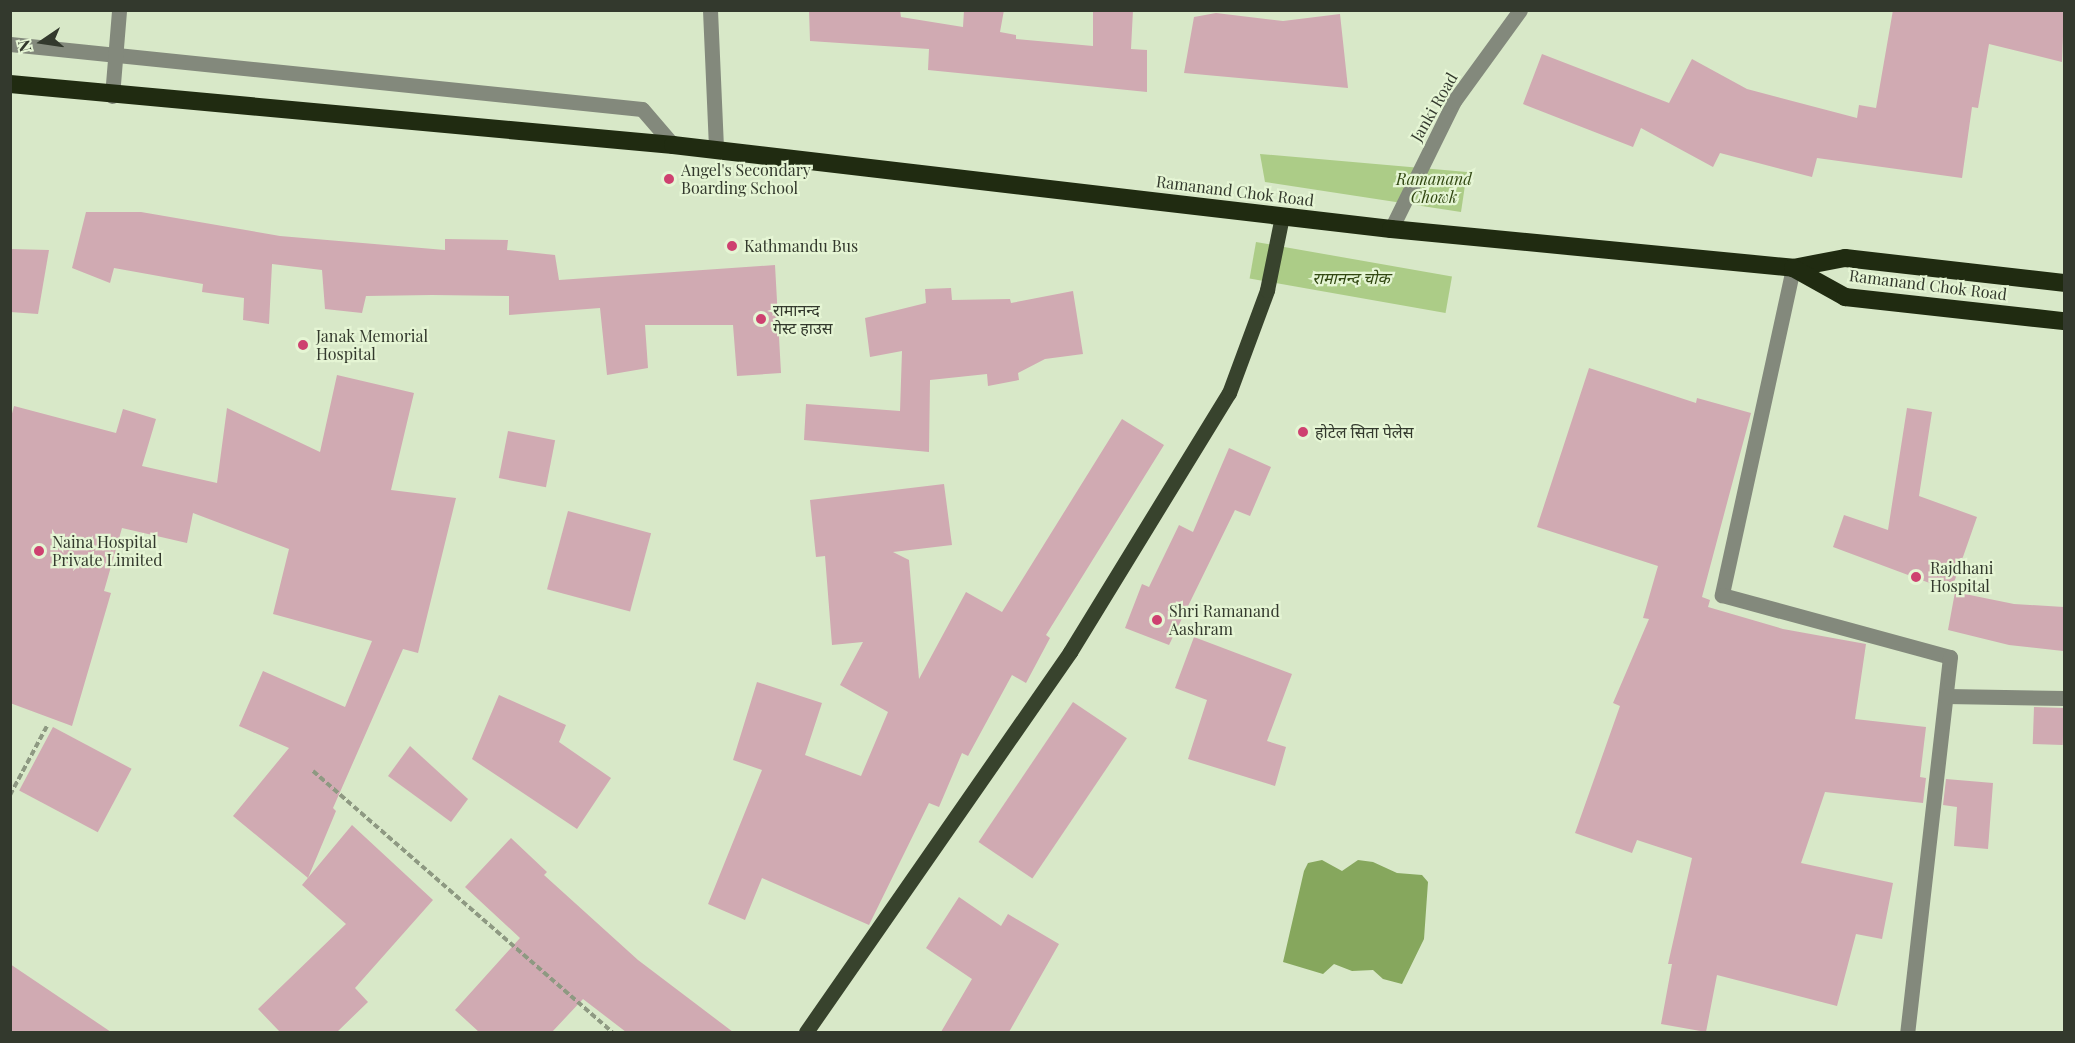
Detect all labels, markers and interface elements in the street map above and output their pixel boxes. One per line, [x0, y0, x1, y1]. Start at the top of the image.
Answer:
north arrow [12, 12, 72, 72]
text: N [12, 38, 36, 54]
street label: Janki Road [1407, 69, 1461, 145]
place label: Angel's Secondary Boarding School [681, 160, 811, 198]
park label: Ramanand Chowk [1396, 169, 1472, 207]
marker: Angel's Secondary Boarding School [662, 172, 676, 186]
street label: Ramanand Chok Road [1155, 172, 1315, 210]
place label: Kathmandu Bus [744, 236, 858, 256]
marker: Kathmandu Bus [725, 239, 739, 253]
street label: Ramanand Chok Road [1848, 266, 2008, 304]
park label: रामानन्द चोक [1312, 268, 1390, 288]
place label: रामानन्द गेस्ट हाउस [773, 300, 833, 338]
marker: रामानन्द गेस्ट हाउस [754, 312, 768, 326]
place label: Janak Memorial Hospital [316, 326, 428, 364]
marker: Janak Memorial Hospital [294, 336, 312, 354]
place label: होटेल सिता पेलेस [1315, 422, 1413, 442]
marker: होटेल सिता पेलेस [1296, 425, 1310, 439]
place label: Naina Hospital Private Limited [52, 532, 163, 570]
marker: Naina Hospital Private Limited [30, 542, 48, 560]
place label: Rajdhani Hospital [1930, 558, 1994, 596]
marker: Rajdhani Hospital [1907, 568, 1925, 586]
place label: Shri Ramanand Aashram [1169, 601, 1280, 639]
marker: Shri Ramanand Aashram [1150, 613, 1164, 627]

